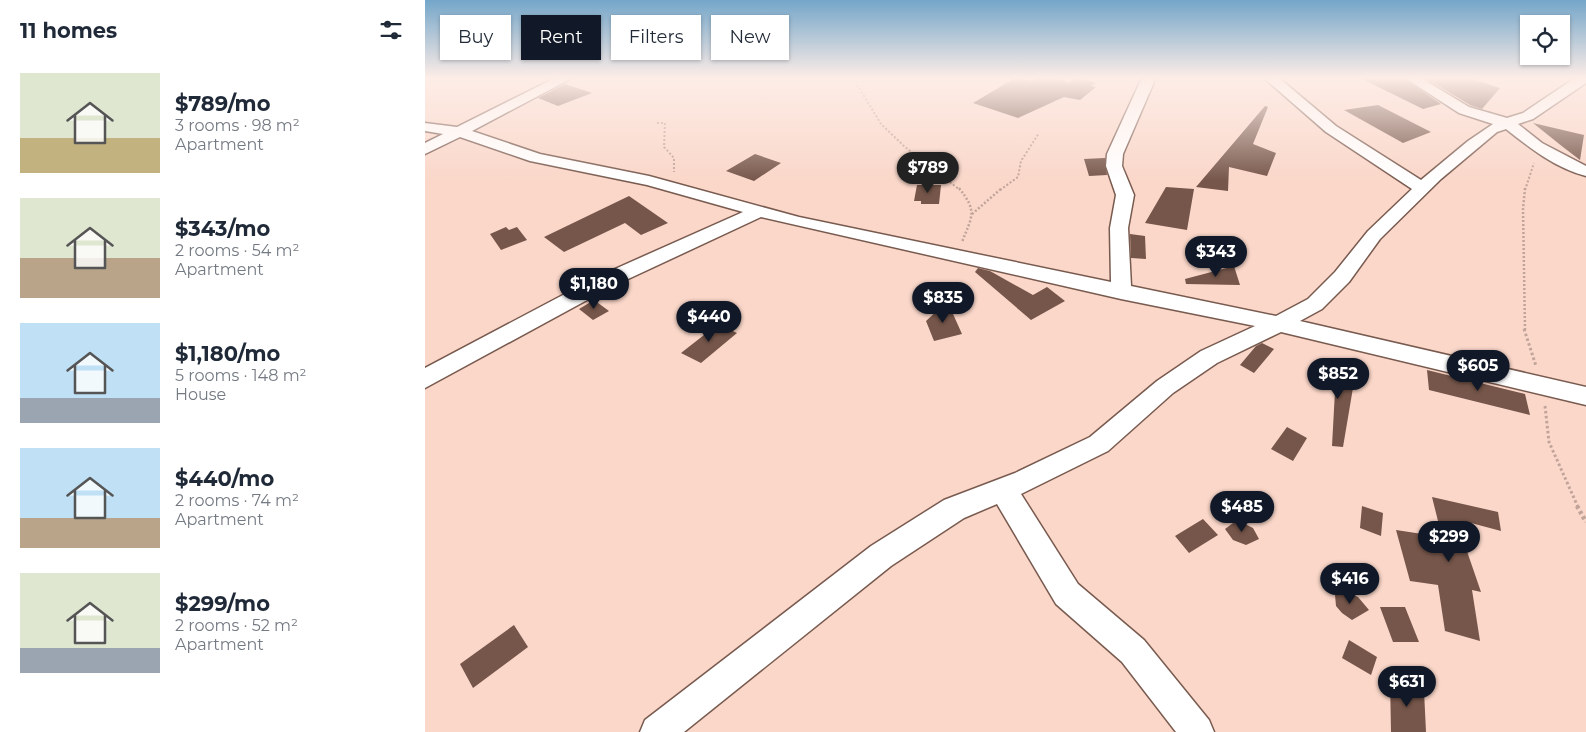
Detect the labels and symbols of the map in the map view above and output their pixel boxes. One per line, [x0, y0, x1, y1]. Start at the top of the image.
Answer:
pin: $789 [898, 152, 958, 194]
pin: $343 [1186, 236, 1246, 278]
pin: $1,180 [553, 268, 635, 310]
pin: $835 [913, 282, 973, 324]
pin: $440 [679, 300, 739, 343]
pin: $605 [1448, 350, 1508, 392]
pin: $852 [1308, 358, 1368, 400]
pin: $485 [1212, 490, 1272, 533]
pin: $299 [1419, 520, 1479, 563]
pin: $416 [1320, 562, 1380, 605]
pin: $631 [1377, 666, 1437, 708]

